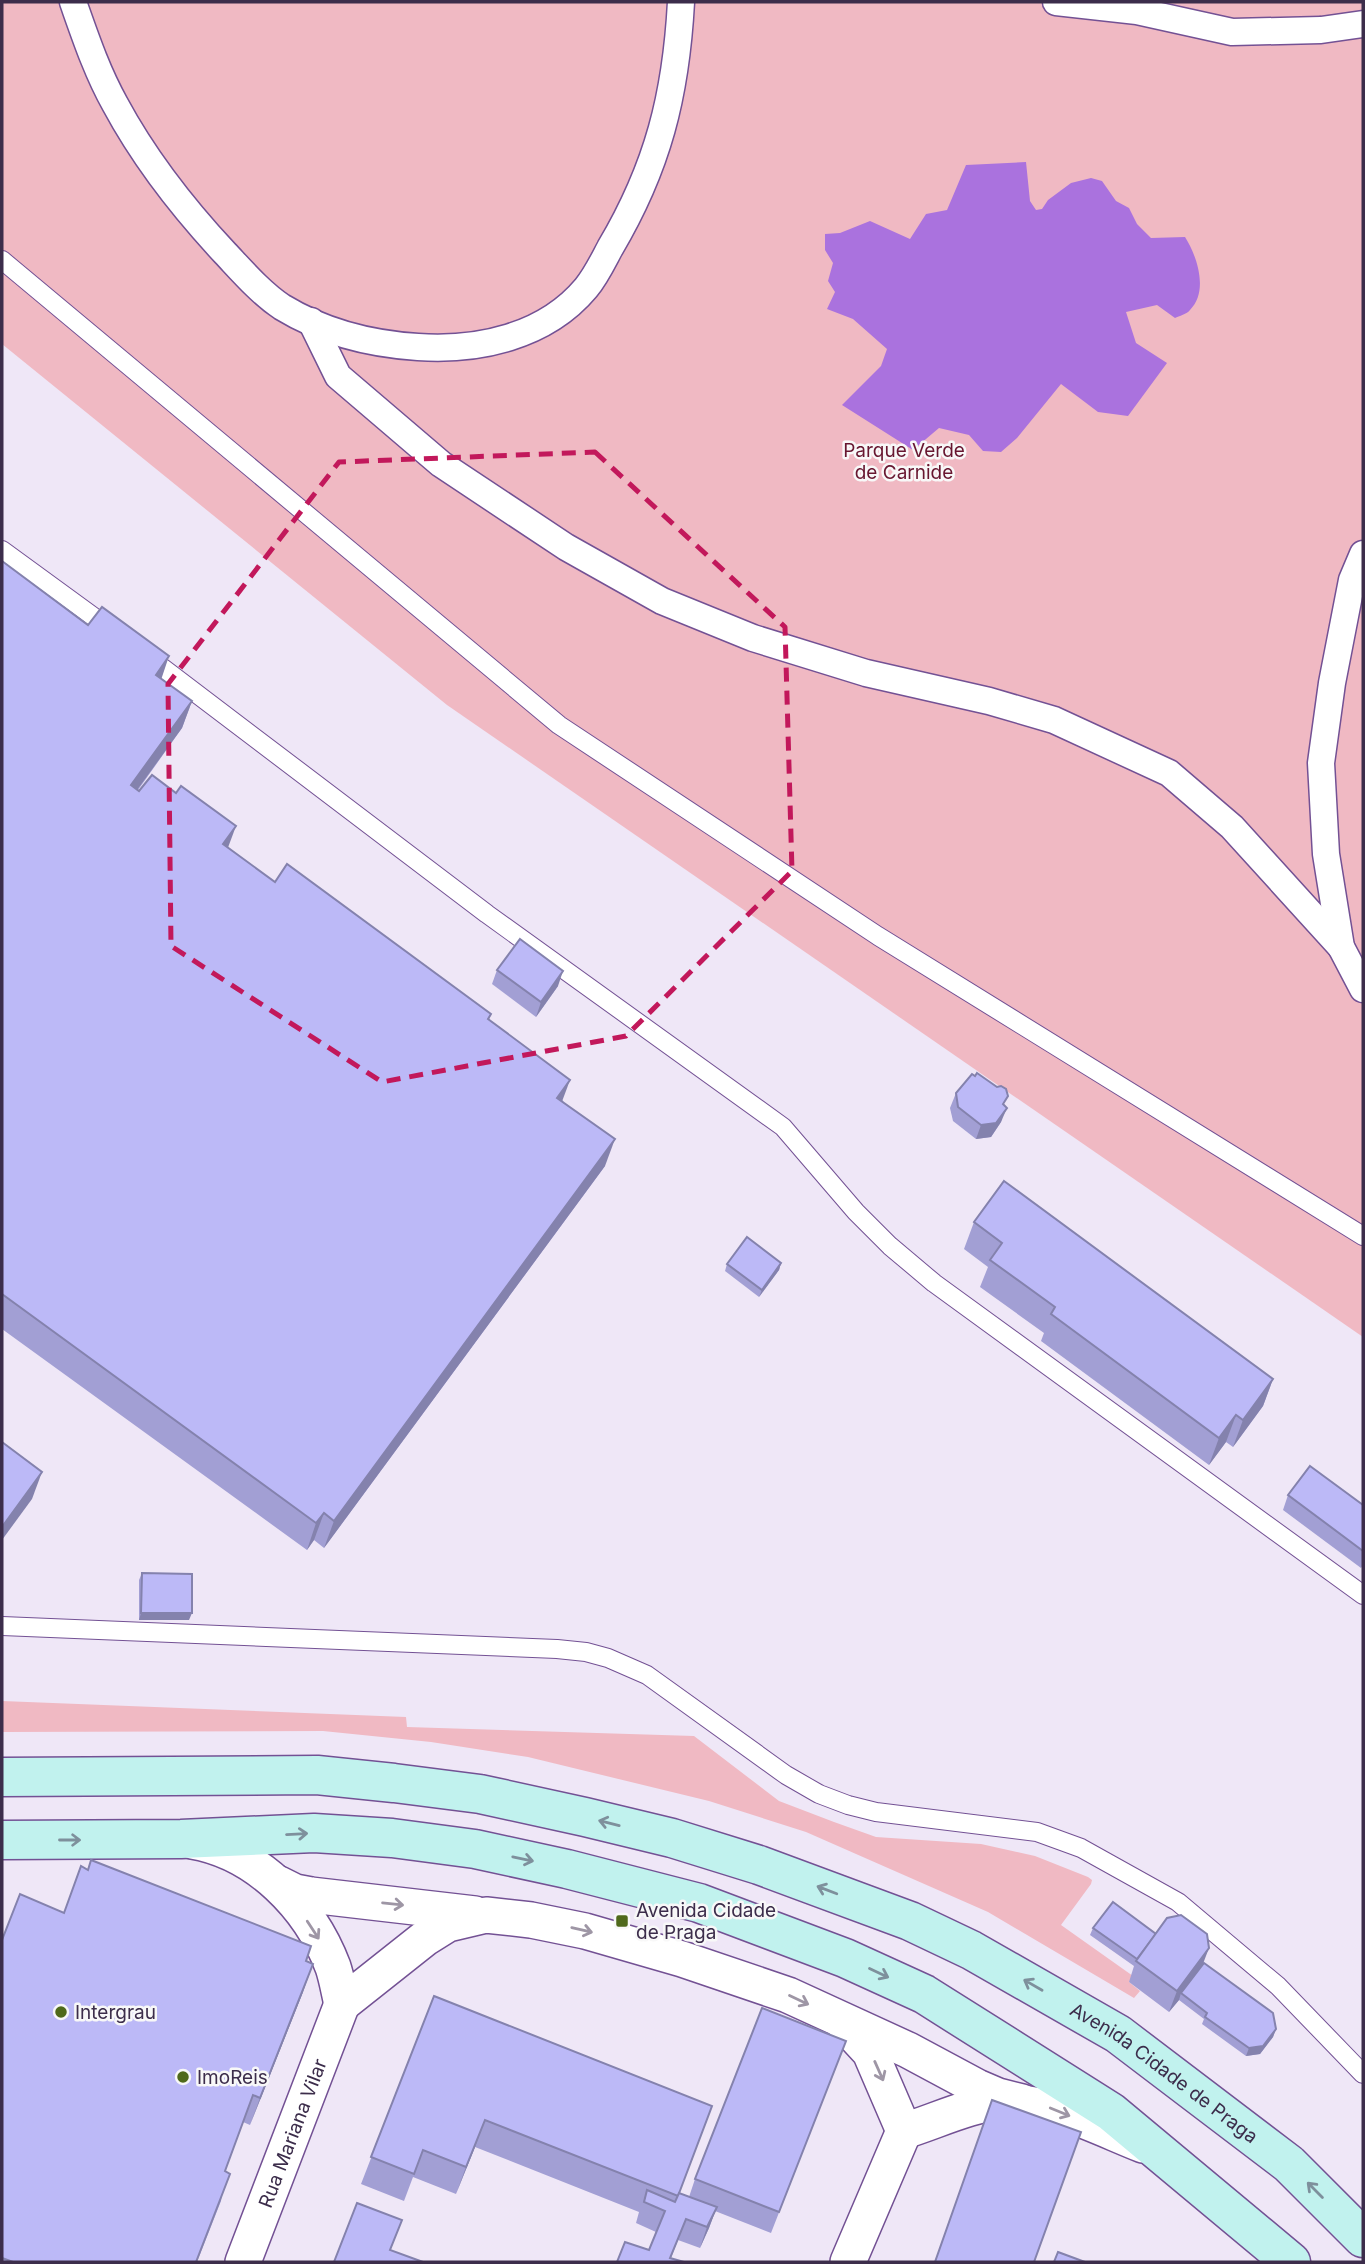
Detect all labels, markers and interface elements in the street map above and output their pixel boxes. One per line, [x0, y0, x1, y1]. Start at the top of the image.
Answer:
park label: Parque Verde de Carnide [843, 439, 965, 484]
one-way arrow [599, 1815, 621, 1828]
one-way arrow [286, 1827, 309, 1840]
one-way arrow [58, 1833, 81, 1847]
one-way arrow [511, 1853, 534, 1867]
one-way arrow [816, 1883, 838, 1895]
one-way arrow [381, 1898, 404, 1911]
place label: Avenida Cidade de Praga [636, 1899, 776, 1944]
marker: Avenida Cidade de Praga [614, 1913, 630, 1929]
one-way arrow [306, 1920, 321, 1939]
one-way arrow [570, 1924, 593, 1938]
one-way arrow [868, 1967, 889, 1980]
one-way arrow [1023, 1978, 1043, 1992]
one-way arrow [787, 1994, 809, 2007]
street label: Avenida Cidade de Praga [1066, 1998, 1263, 2148]
place label: Intergrau [75, 2001, 156, 2024]
marker: Intergrau [53, 2004, 69, 2020]
street label: Rua Mariana Vilar [253, 2056, 331, 2211]
one-way arrow [873, 2060, 886, 2081]
place label: ImoReis [197, 2066, 268, 2089]
marker: ImoReis [175, 2069, 191, 2085]
one-way arrow [1049, 2107, 1070, 2120]
one-way arrow [1307, 2181, 1324, 2198]

